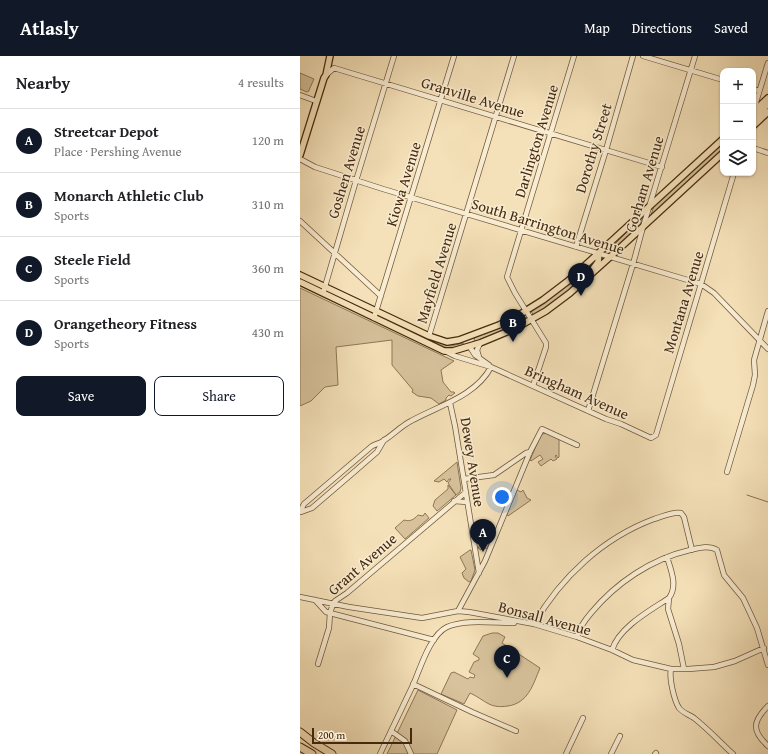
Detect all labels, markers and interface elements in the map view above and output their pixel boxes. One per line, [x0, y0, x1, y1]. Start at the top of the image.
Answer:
text: Atlasly [20, 14, 79, 42]
text: Map [584, 18, 610, 38]
text: Directions [632, 18, 692, 38]
text: Saved [714, 18, 748, 38]
map controls [720, 68, 756, 176]
button: + [720, 68, 756, 104]
text: Nearby [16, 70, 70, 95]
street label: Granville Avenue [419, 71, 527, 123]
text: 4 results [238, 73, 284, 92]
street label: Darlington Avenue [509, 82, 563, 200]
street label: Dorothy Street [569, 100, 617, 195]
button: − [720, 104, 756, 140]
text: Streetcar Depot [54, 121, 159, 142]
street label: Goshen Avenue [322, 123, 370, 221]
text: A [25, 131, 33, 150]
text: 120 m [252, 131, 284, 150]
street label: Gorham Avenue [619, 133, 669, 235]
street label: Kiowa Avenue [380, 139, 426, 229]
button: layers [720, 140, 756, 176]
text: Place · Pershing Avenue [54, 142, 182, 161]
text: Monarch Athletic Club [54, 185, 204, 206]
street label: South Barrington Avenue [469, 193, 627, 259]
text: B [25, 195, 33, 214]
text: 310 m [252, 195, 284, 214]
text: Sports [54, 206, 89, 225]
street label: Mayfield Avenue [411, 220, 461, 326]
street label: Montana Avenue [658, 248, 708, 356]
text: Steele Field [54, 249, 131, 270]
text: C [25, 259, 33, 278]
text: 360 m [252, 259, 284, 278]
pin: D [568, 263, 594, 296]
text: Sports [54, 270, 89, 289]
pin: B [500, 309, 526, 342]
text: Orangetheory Fitness [54, 313, 197, 334]
text: D [25, 323, 33, 342]
text: 430 m [252, 323, 284, 342]
text: Sports [54, 334, 89, 353]
street label: Bringham Avenue [522, 360, 632, 424]
button: Save [16, 376, 146, 416]
button: Share [154, 376, 284, 416]
street label: Dewey Avenue [456, 416, 490, 508]
your location [492, 487, 512, 507]
pin: A [470, 519, 496, 552]
street label: Grant Avenue [323, 528, 401, 600]
street label: Bonsall Avenue [496, 596, 594, 640]
pin: C [494, 645, 520, 678]
scale bar [312, 726, 412, 745]
text: 200 m [318, 727, 345, 743]

